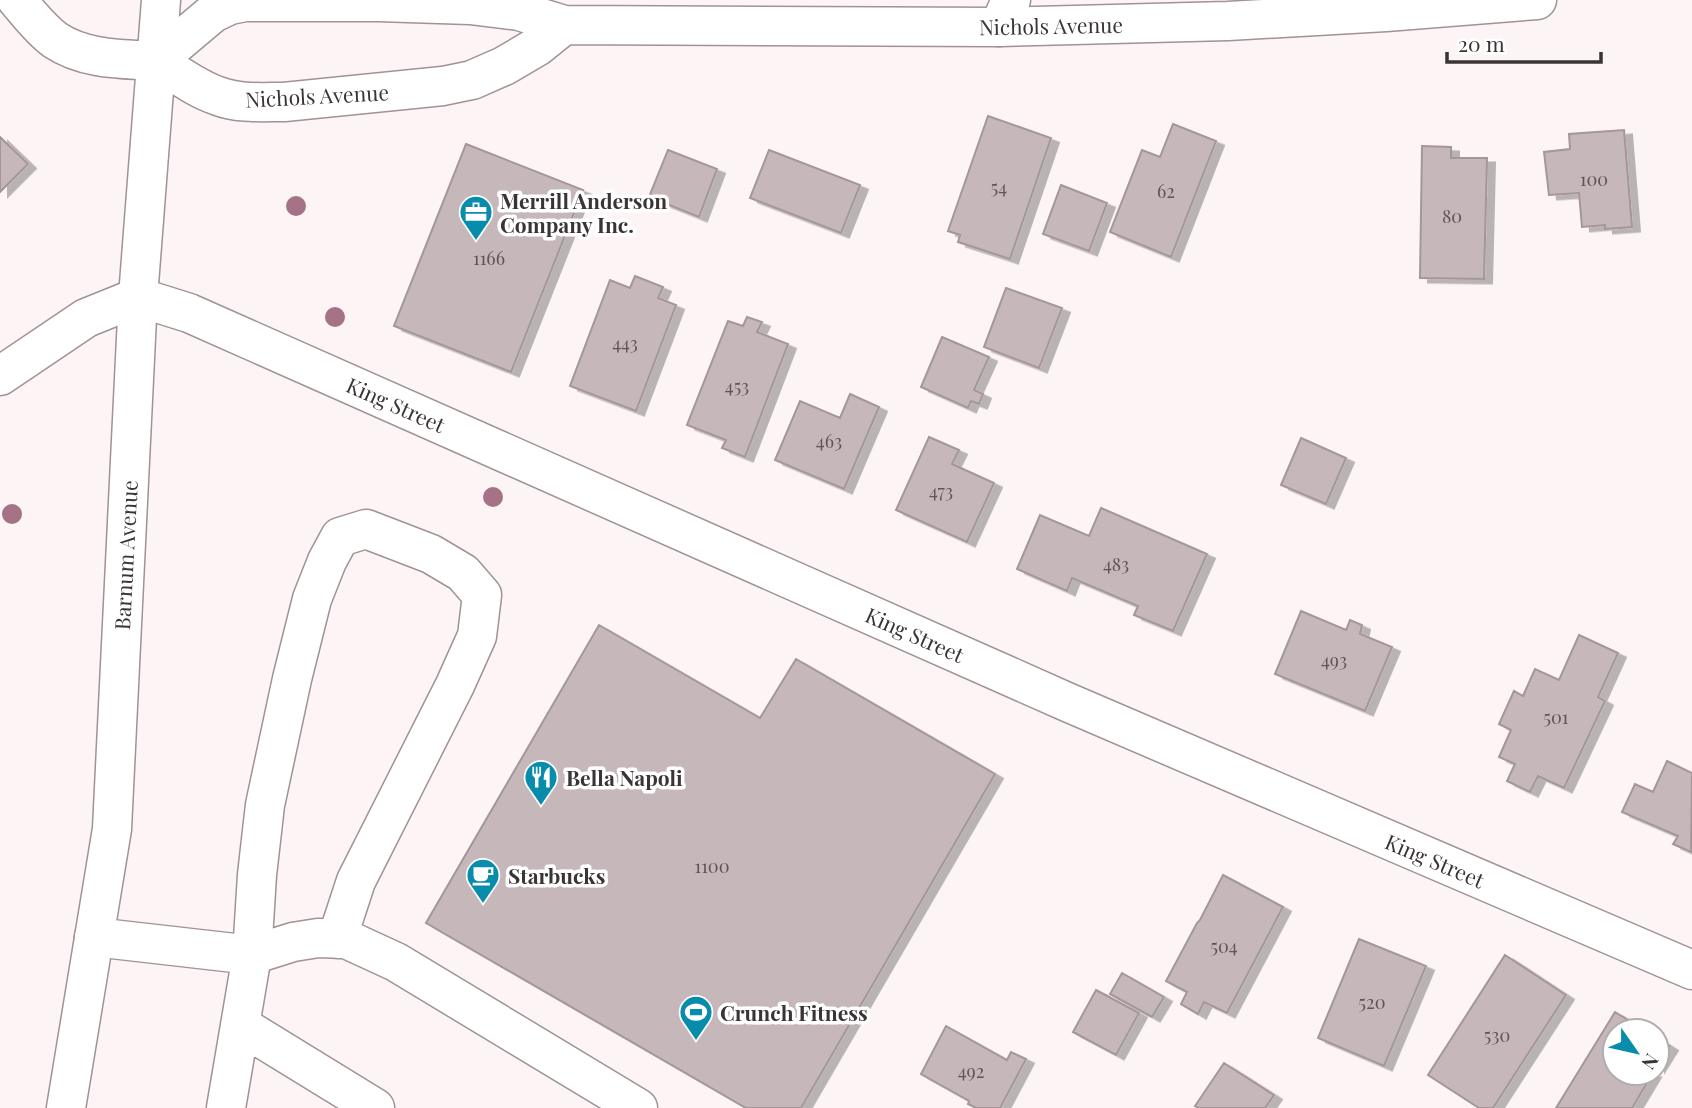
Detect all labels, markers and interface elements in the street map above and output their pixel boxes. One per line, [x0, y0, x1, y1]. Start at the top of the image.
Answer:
street label: Nichols Avenue [979, 10, 1123, 40]
scale bar [1447, 21, 1601, 65]
text: 20 m [1458, 29, 1505, 57]
street label: Nichols Avenue [244, 77, 390, 113]
house number: 100 [1580, 167, 1608, 191]
house number: 54 [991, 175, 1007, 199]
house number: 62 [1157, 179, 1175, 203]
place label: Merrill Anderson Company Inc. [500, 186, 667, 238]
office icon: Merrill Anderson Company Inc. [457, 193, 495, 242]
house number: 80 [1442, 204, 1462, 228]
house number: 1166 [473, 246, 505, 270]
house number: 443 [612, 331, 638, 355]
street label: King Street [342, 370, 450, 438]
house number: 453 [725, 374, 749, 398]
house number: 463 [816, 429, 842, 453]
street label: Barnum Avenue [107, 479, 143, 631]
house number: 473 [929, 479, 953, 503]
house number: 483 [1103, 552, 1129, 576]
street label: King Street [861, 600, 969, 668]
house number: 493 [1321, 648, 1347, 672]
house number: 501 [1544, 705, 1569, 729]
restaurant icon: Bella Napoli [522, 758, 560, 807]
place label: Bella Napoli [566, 763, 683, 791]
street label: King Street [1381, 827, 1489, 894]
house number: 1100 [695, 854, 729, 878]
cafe icon: Starbucks [464, 856, 502, 905]
place label: Starbucks [508, 861, 605, 889]
house number: 504 [1210, 934, 1238, 958]
house number: 520 [1359, 990, 1385, 1014]
sports icon: Crunch Fitness [677, 993, 715, 1042]
place label: Crunch Fitness [720, 998, 868, 1026]
north arrow [1601, 1017, 1671, 1087]
house number: 530 [1484, 1023, 1510, 1047]
text: N [1636, 1049, 1666, 1075]
house number: 492 [958, 1059, 984, 1083]

